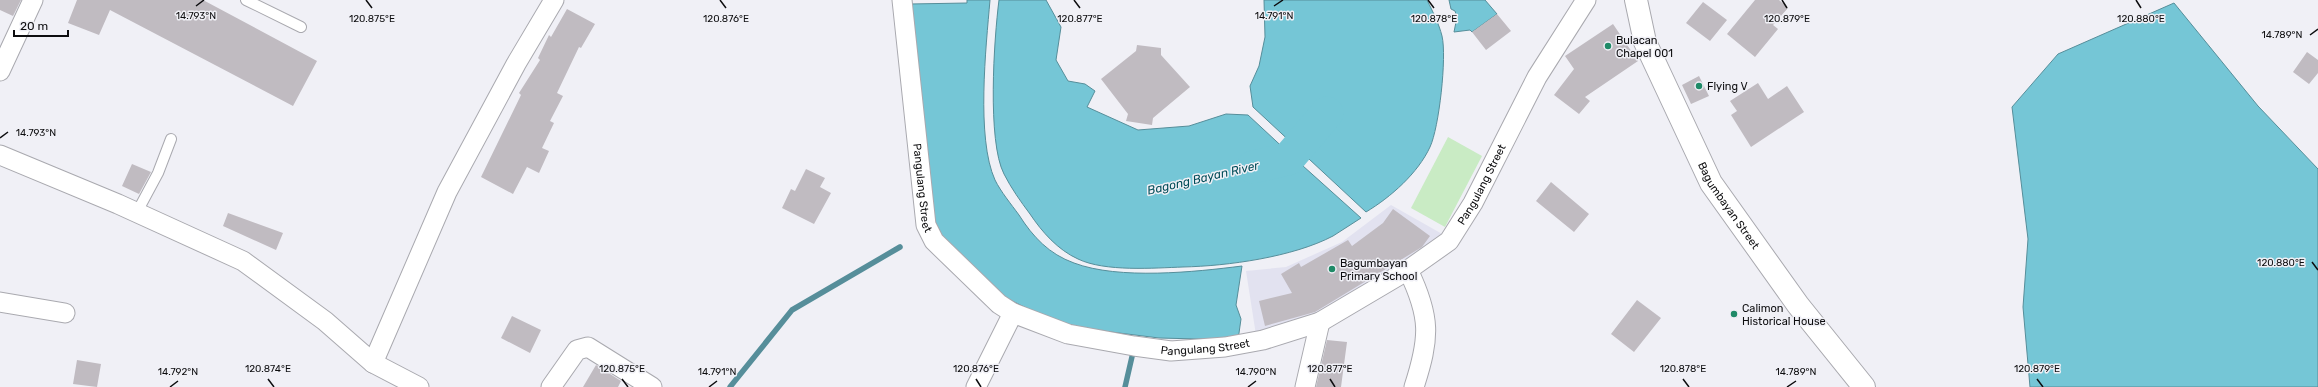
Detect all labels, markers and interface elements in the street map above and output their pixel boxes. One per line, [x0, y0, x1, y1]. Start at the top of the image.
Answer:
text: 14.793°N [176, 10, 216, 22]
text: 14.791°N [1255, 10, 1293, 22]
scale bar [14, 12, 68, 38]
text: 120.875°E [349, 13, 395, 25]
text: 120.876°E [703, 13, 749, 25]
text: 120.877°E [1057, 13, 1103, 25]
text: 120.878°E [1411, 13, 1457, 25]
text: 120.879°E [1764, 13, 1810, 25]
text: 120.880°E [2117, 13, 2165, 25]
text: 20 m [20, 19, 48, 33]
text: 14.789°N [2262, 29, 2302, 41]
place label: Bulacan Chapel 001 [1616, 34, 1673, 60]
marker: Bulacan Chapel 001 [1603, 41, 1613, 51]
place label: Flying V [1707, 80, 1748, 93]
marker: Flying V [1694, 81, 1704, 91]
text: 14.793°N [16, 127, 56, 139]
street label: Pangulang Street [1455, 141, 1509, 227]
street label: Pangulang Street [911, 143, 935, 235]
water label: Bagong Bayan River [1146, 158, 1261, 198]
street label: Bagumbayan Street [1695, 160, 1763, 252]
place label: Bagumbayan Primary School [1340, 257, 1417, 283]
text: 120.880°E [2257, 257, 2305, 269]
marker: Bagumbayan Primary School [1327, 264, 1337, 274]
place label: Calimon Historical House [1742, 302, 1826, 328]
marker: Calimon Historical House [1729, 309, 1739, 319]
street label: Pangulang Street [1160, 336, 1251, 358]
text: 120.874°E [245, 363, 291, 375]
text: 120.875°E [599, 363, 645, 375]
text: 120.876°E [953, 363, 999, 375]
text: 120.877°E [1307, 363, 1353, 375]
text: 120.878°E [1660, 363, 1706, 375]
text: 120.879°E [2014, 363, 2060, 375]
text: 14.792°N [158, 366, 198, 378]
text: 14.791°N [698, 366, 736, 378]
text: 14.790°N [1236, 366, 1276, 378]
text: 14.789°N [1776, 366, 1816, 378]

